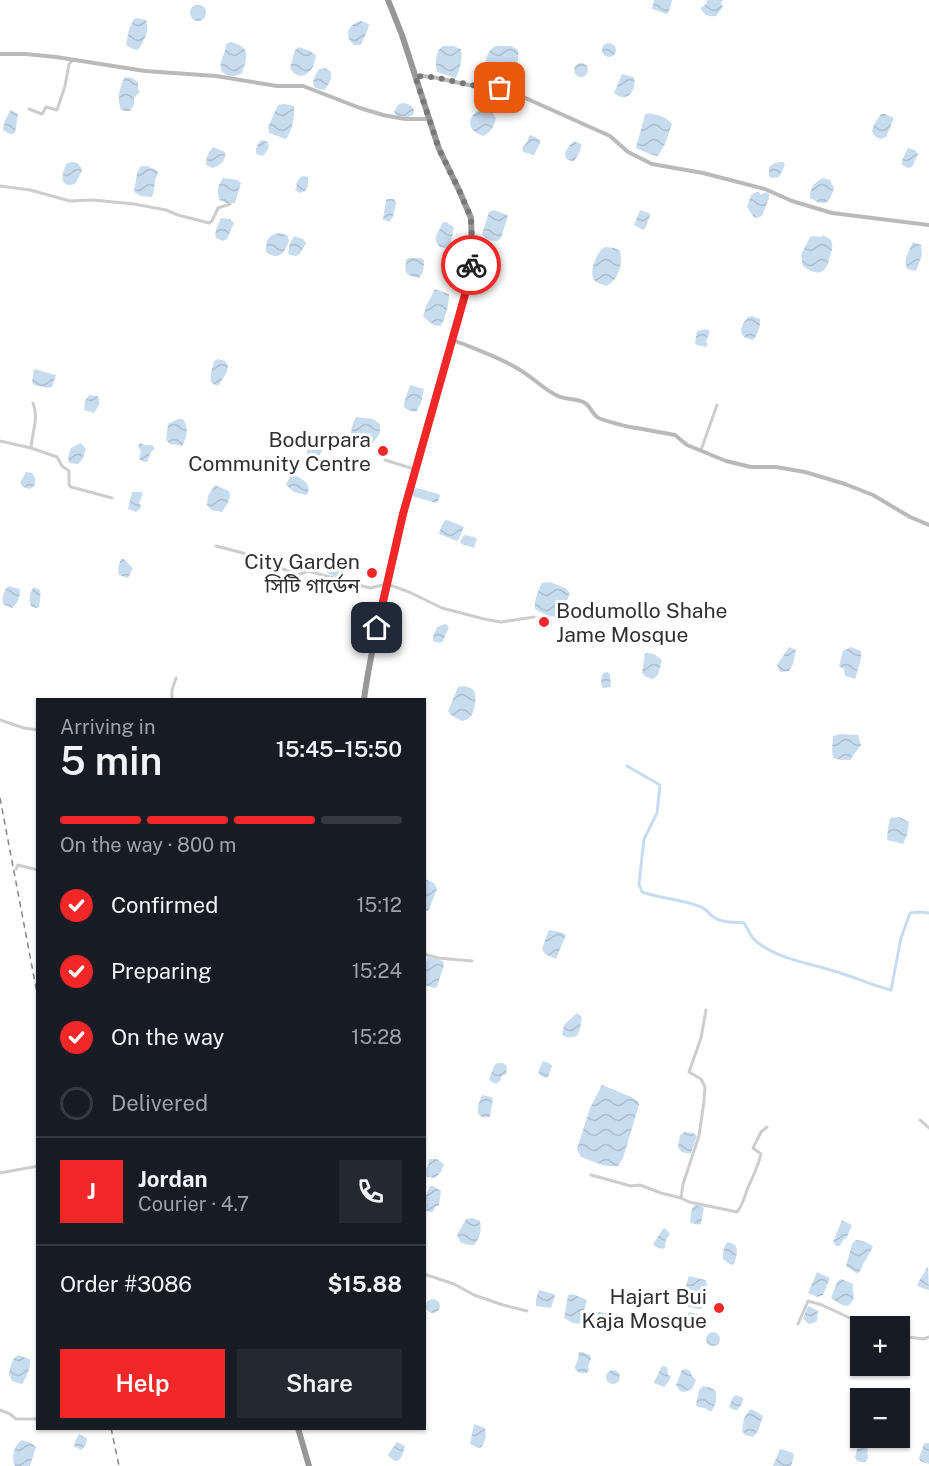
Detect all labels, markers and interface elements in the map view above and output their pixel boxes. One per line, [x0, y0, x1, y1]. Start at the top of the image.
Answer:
pin [474, 62, 525, 113]
icon: bag [483, 71, 516, 104]
courier [441, 235, 501, 295]
icon: bike [455, 249, 488, 282]
place label: Bodurpara Community Centre [188, 427, 371, 476]
marker: Bodurpara Community Centre [376, 444, 390, 458]
place label: City Garden সিটি গার্ডেন [244, 549, 360, 598]
marker: City Garden সিটি গার্ডেন [365, 566, 379, 580]
place label: Bodumollo Shahe Jame Mosque [556, 598, 727, 647]
pin [351, 602, 402, 653]
icon: home [360, 611, 393, 644]
marker: Bodumollo Shahe Jame Mosque [537, 615, 551, 629]
text: Arriving in [60, 715, 155, 739]
text: 15:45–15:50 [276, 736, 402, 762]
text: 5 min [60, 738, 162, 784]
text: On the way · 800 m [60, 833, 236, 857]
icon: check [60, 889, 93, 922]
text: Confirmed [111, 892, 218, 918]
text: 15:12 [356, 893, 402, 917]
icon: check [60, 955, 93, 988]
text: Preparing [111, 958, 212, 984]
text: 15:24 [352, 959, 402, 983]
icon: check [60, 1021, 93, 1054]
text: On the way [111, 1024, 224, 1050]
text: 15:28 [351, 1025, 402, 1049]
text: Delivered [111, 1090, 208, 1116]
button: phone [339, 1160, 402, 1223]
text: Jordan [138, 1166, 207, 1192]
text: J [87, 1178, 96, 1204]
text: Courier · 4.7 [138, 1192, 249, 1216]
text: Order #3086 [60, 1271, 192, 1297]
text: $15.88 [327, 1271, 402, 1297]
place label: Hajart Bui Kaja Mosque [582, 1284, 707, 1333]
marker: Hajart Bui Kaja Mosque [712, 1301, 726, 1315]
map controls [850, 1316, 910, 1448]
button: + [850, 1316, 910, 1376]
button: Help [60, 1349, 225, 1418]
button: Share [237, 1349, 402, 1418]
button: − [850, 1388, 910, 1448]

